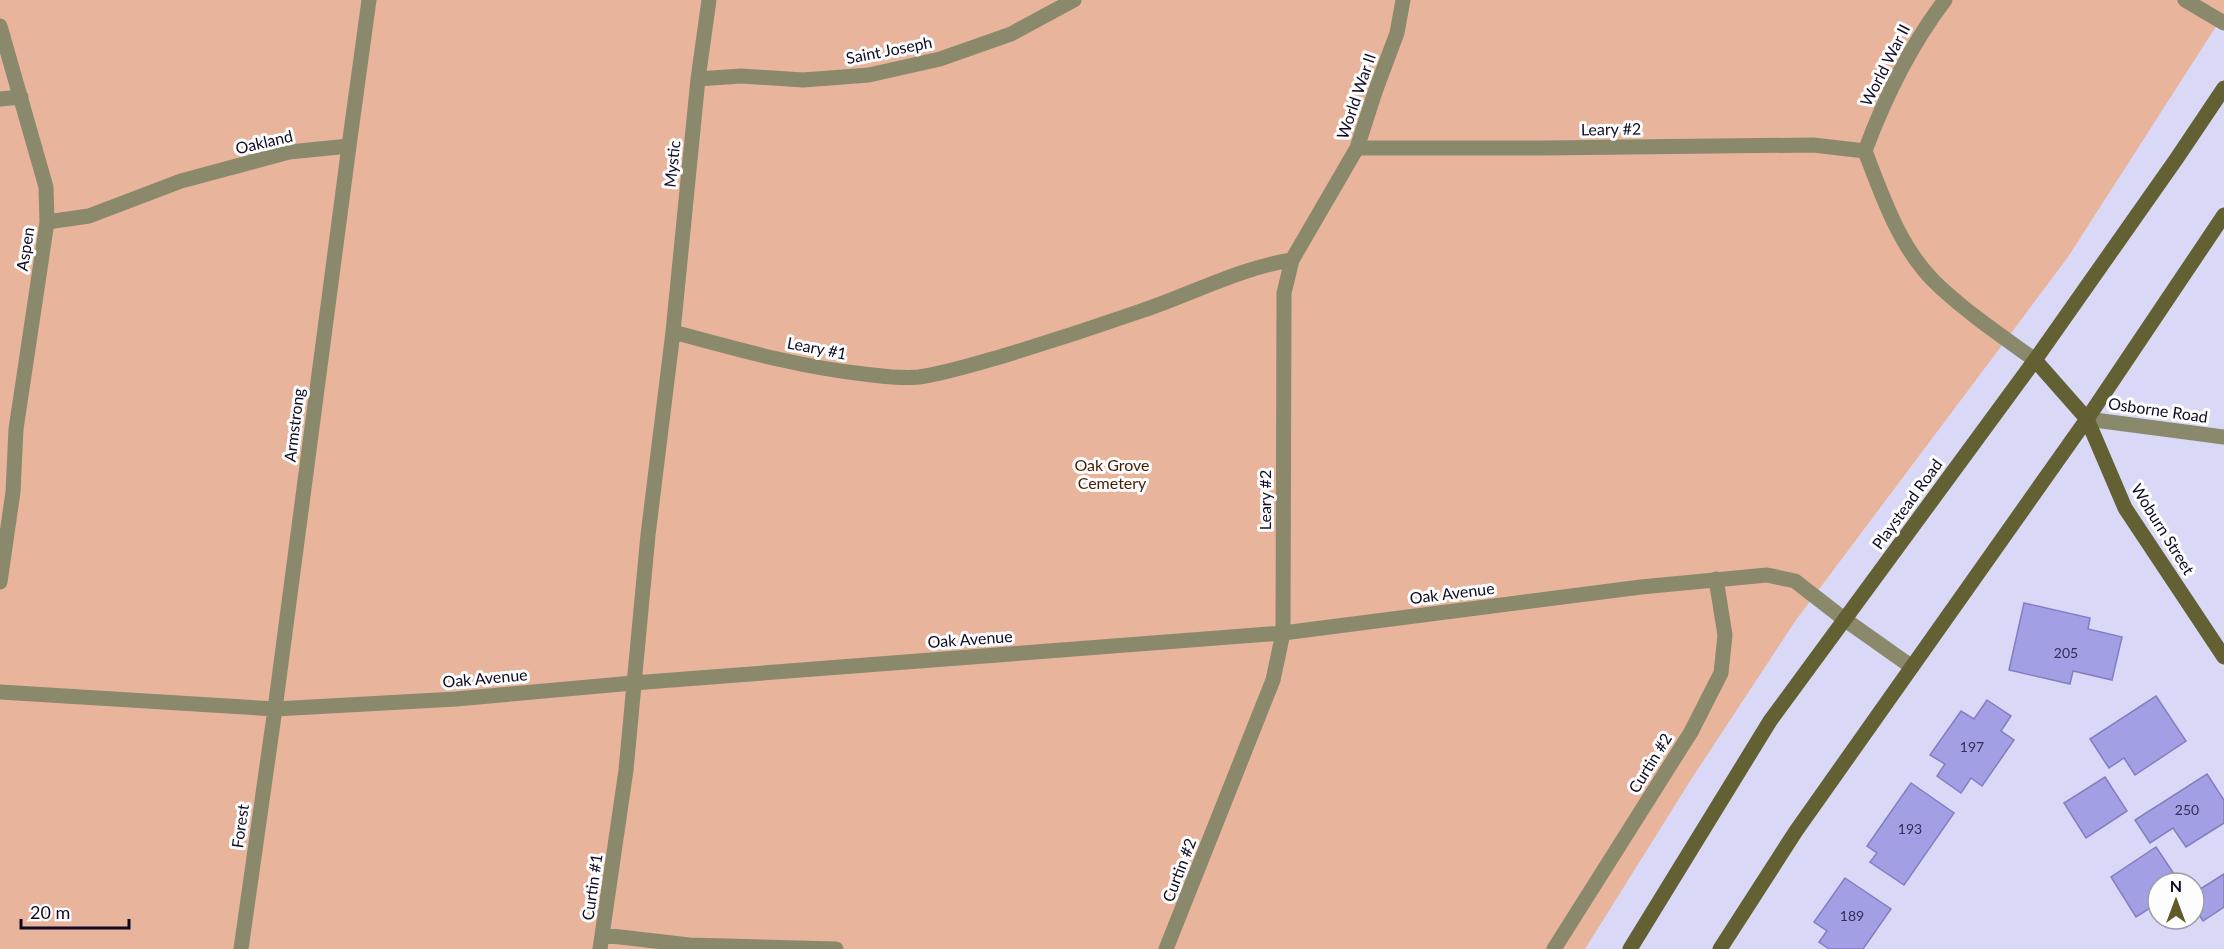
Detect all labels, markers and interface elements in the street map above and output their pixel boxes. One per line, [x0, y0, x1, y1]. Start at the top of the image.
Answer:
street label: World War II [1856, 21, 1913, 109]
street label: Saint Joseph [844, 32, 934, 67]
street label: World War II [1332, 51, 1379, 141]
street label: Leary #2 [1581, 118, 1641, 139]
street label: Oakland [233, 126, 294, 157]
street label: Mystic [660, 139, 683, 188]
street label: Aspen [12, 226, 37, 272]
street label: Leary #1 [786, 332, 849, 363]
street label: Armstrong [280, 387, 307, 463]
street label: Osborne Road [2107, 393, 2209, 426]
park label: Oak Grove Cemetery [1074, 455, 1150, 492]
street label: Playstead Road [1868, 455, 1946, 552]
street label: Leary #2 [1255, 470, 1274, 530]
street label: Woburn Street [2128, 480, 2199, 578]
street label: Oak Avenue [1408, 578, 1495, 607]
street label: Oak Avenue [927, 626, 1013, 651]
house number: 205 [2054, 644, 2078, 661]
street label: Oak Avenue [442, 664, 528, 691]
street label: Curtin #2 [1624, 729, 1675, 796]
house number: 197 [1960, 738, 1984, 755]
house number: 250 [2175, 801, 2199, 818]
street label: Forest [227, 803, 252, 849]
house number: 193 [1898, 820, 1922, 837]
street label: Curtin #2 [1158, 835, 1199, 904]
street label: Curtin #1 [577, 853, 606, 921]
north arrow [2146, 871, 2206, 931]
text: N [2170, 876, 2182, 895]
scale bar [21, 892, 129, 930]
text: 20 m [30, 901, 70, 923]
house number: 189 [1840, 907, 1864, 924]

